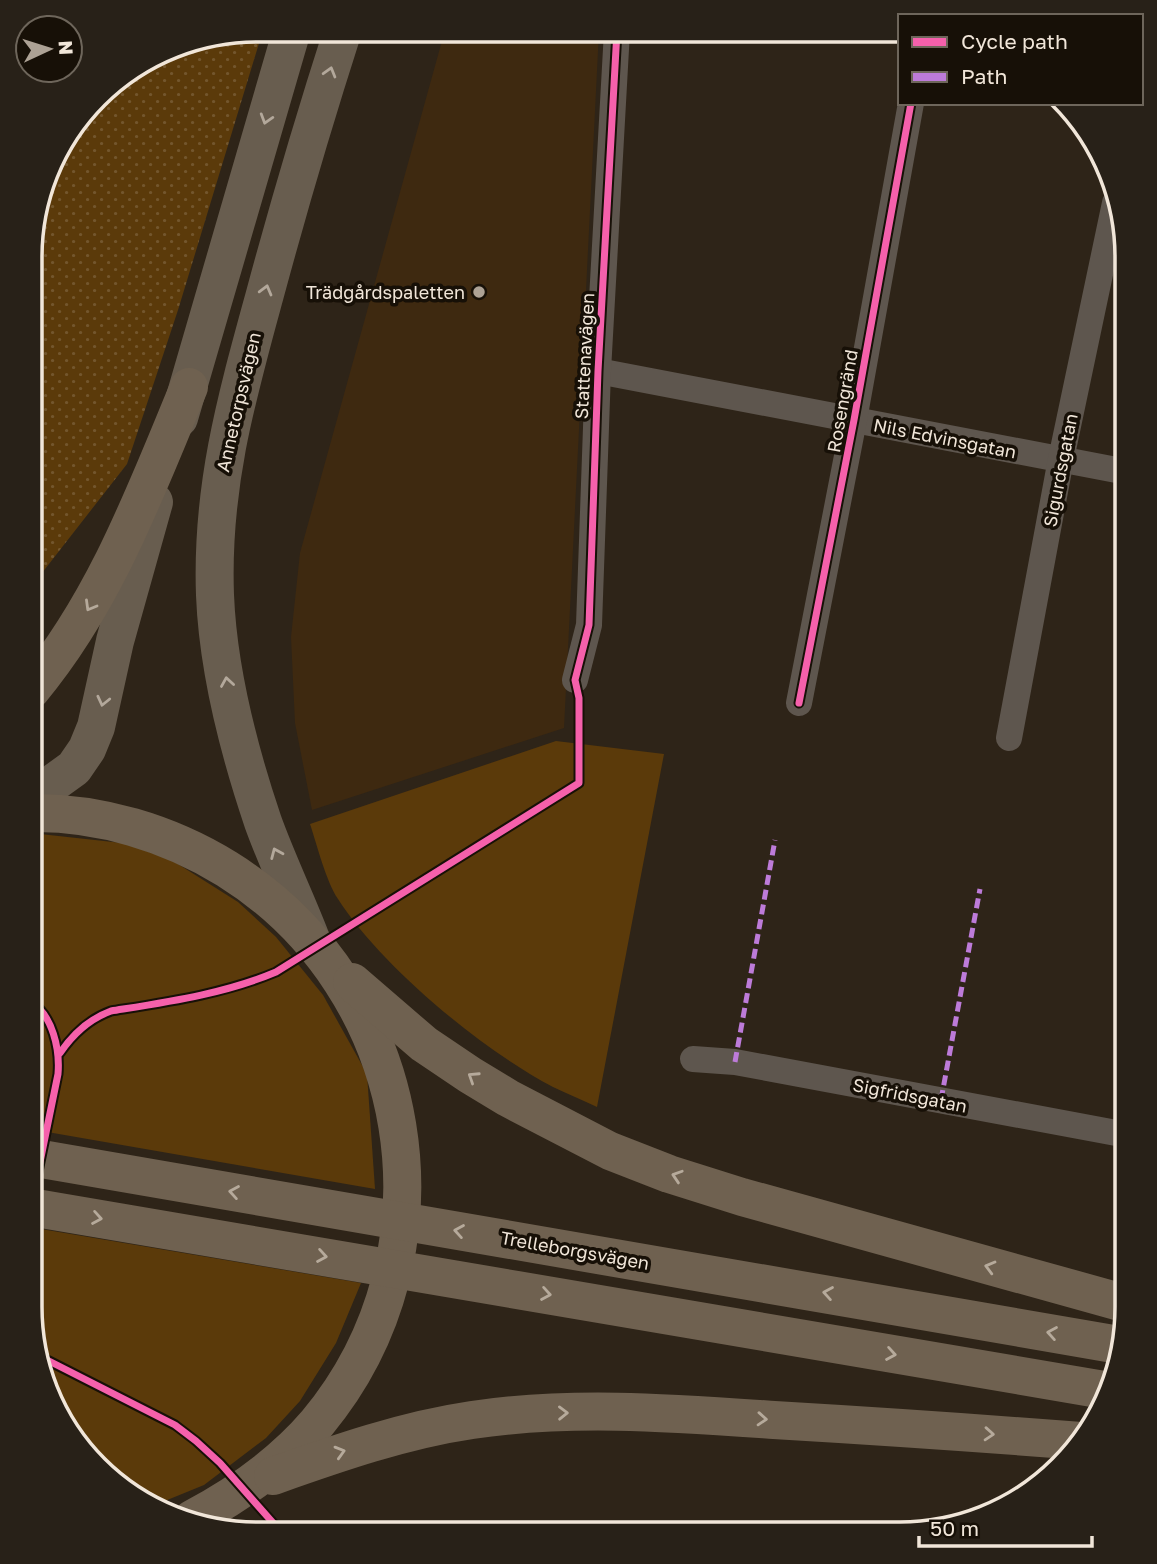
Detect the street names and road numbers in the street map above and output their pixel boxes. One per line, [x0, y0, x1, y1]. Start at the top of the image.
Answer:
street label: Stattenavägen [570, 292, 598, 420]
street label: Annetorpsvägen [211, 330, 265, 474]
street label: Rosengränd [822, 348, 862, 454]
street label: Sigurdsgatan [1038, 411, 1082, 529]
street label: Nils Edvinsgatan [872, 413, 1018, 463]
street label: Sigfridsgatan [851, 1073, 969, 1117]
street label: Trelleborgsvägen [499, 1226, 651, 1274]

